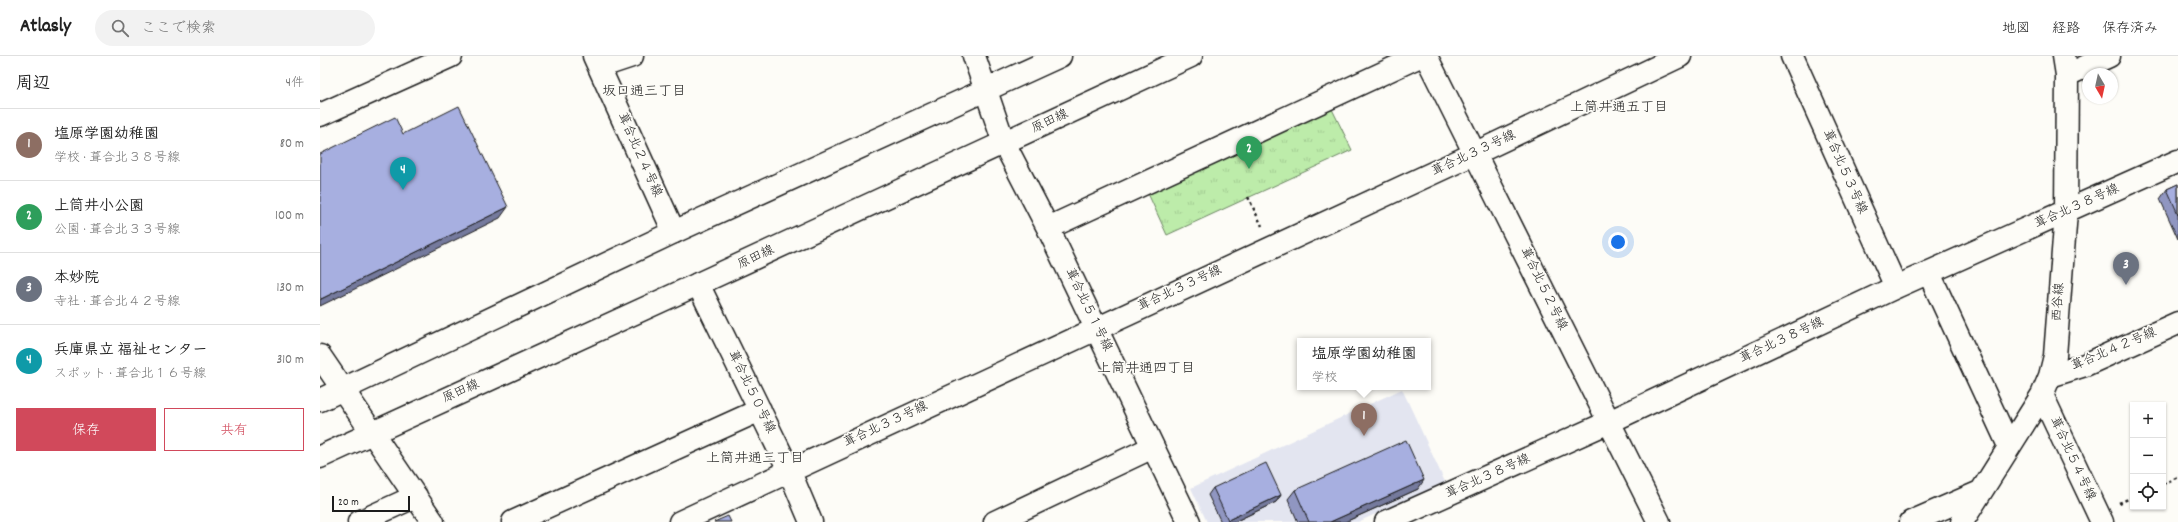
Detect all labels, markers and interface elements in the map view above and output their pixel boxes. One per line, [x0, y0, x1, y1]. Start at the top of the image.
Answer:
search box [95, 10, 375, 46]
text: Atlasly [20, 14, 71, 41]
icon: search [109, 17, 131, 39]
text: ここで検索 [141, 18, 216, 40]
text: 地図 [2002, 19, 2030, 39]
text: 経路 [2052, 19, 2080, 39]
text: 保存済み [2102, 19, 2158, 39]
north arrow [2082, 68, 2118, 104]
text: 周辺 [16, 73, 50, 97]
text: 4件 [286, 74, 304, 93]
district label: 坂口通三丁目 [602, 82, 686, 102]
district label: 上筒井通五丁目 [1570, 98, 1668, 118]
street label: 原田線 [1028, 105, 1073, 139]
street label: 葺合北２４号線 [612, 110, 667, 201]
text: 塩原学園幼稚園 [54, 124, 159, 146]
street label: 葺合北３３号線 [1429, 126, 1520, 182]
street label: 葺合北５３号線 [1817, 127, 1872, 218]
text: 1 [28, 135, 30, 154]
text: 80 m [280, 135, 304, 154]
pin: 2 [1236, 136, 1262, 169]
text: 学校 · 葺合北３８号線 [54, 149, 180, 168]
pin: 4 [390, 157, 416, 190]
street label: 葺合北３８号線 [2032, 179, 2123, 234]
text: 上筒井小公園 [54, 196, 144, 218]
text: 2 [26, 207, 32, 226]
text: 100 m [275, 207, 304, 226]
text: 公園 · 葺合北３３号線 [54, 221, 180, 240]
your location [1608, 232, 1628, 252]
street label: 原田線 [734, 241, 779, 275]
street label: 葺合北５２号線 [1515, 244, 1572, 335]
pin: 3 [2113, 252, 2139, 285]
street label: 葺合北３３号線 [1135, 261, 1226, 317]
street label: 葺合北５１号線 [1060, 265, 1117, 356]
text: 本妙院 [54, 268, 99, 290]
text: 3 [26, 279, 32, 298]
text: 130 m [276, 279, 304, 298]
street label: 西谷線 [2048, 281, 2070, 322]
text: 寺社 · 葺合北４２号線 [54, 293, 180, 312]
street label: 葺合北３８号線 [1737, 313, 1828, 369]
street label: 葺合北４２号線 [2068, 323, 2161, 377]
popup [1297, 338, 1431, 390]
text: 兵庫県立 福祉センター [54, 340, 207, 362]
text: 塩原学園幼稚園 [1311, 344, 1417, 366]
street label: 葺合北５０号線 [723, 347, 780, 438]
text: 4 [26, 351, 32, 370]
text: 310 m [276, 351, 304, 370]
district label: 上筒井通四丁目 [1097, 359, 1195, 379]
text: スポット · 葺合北１６号線 [54, 365, 206, 384]
text: 学校 [1311, 369, 1338, 388]
street label: 原田線 [439, 375, 484, 409]
street label: 葺合北３３号線 [841, 397, 932, 453]
map controls [2130, 402, 2166, 510]
button: + [2130, 402, 2166, 438]
pin: 1 [1351, 403, 1377, 436]
button: 保存 [16, 408, 156, 451]
button: 共有 [164, 408, 304, 451]
street label: 葺合北５４号線 [2044, 414, 2100, 505]
button: − [2130, 438, 2166, 474]
district label: 上筒井通三丁目 [706, 449, 804, 469]
street label: 葺合北３８号線 [1443, 449, 1534, 504]
button: locate [2130, 474, 2166, 510]
scale bar [332, 494, 410, 513]
text: 20 m [338, 495, 359, 511]

